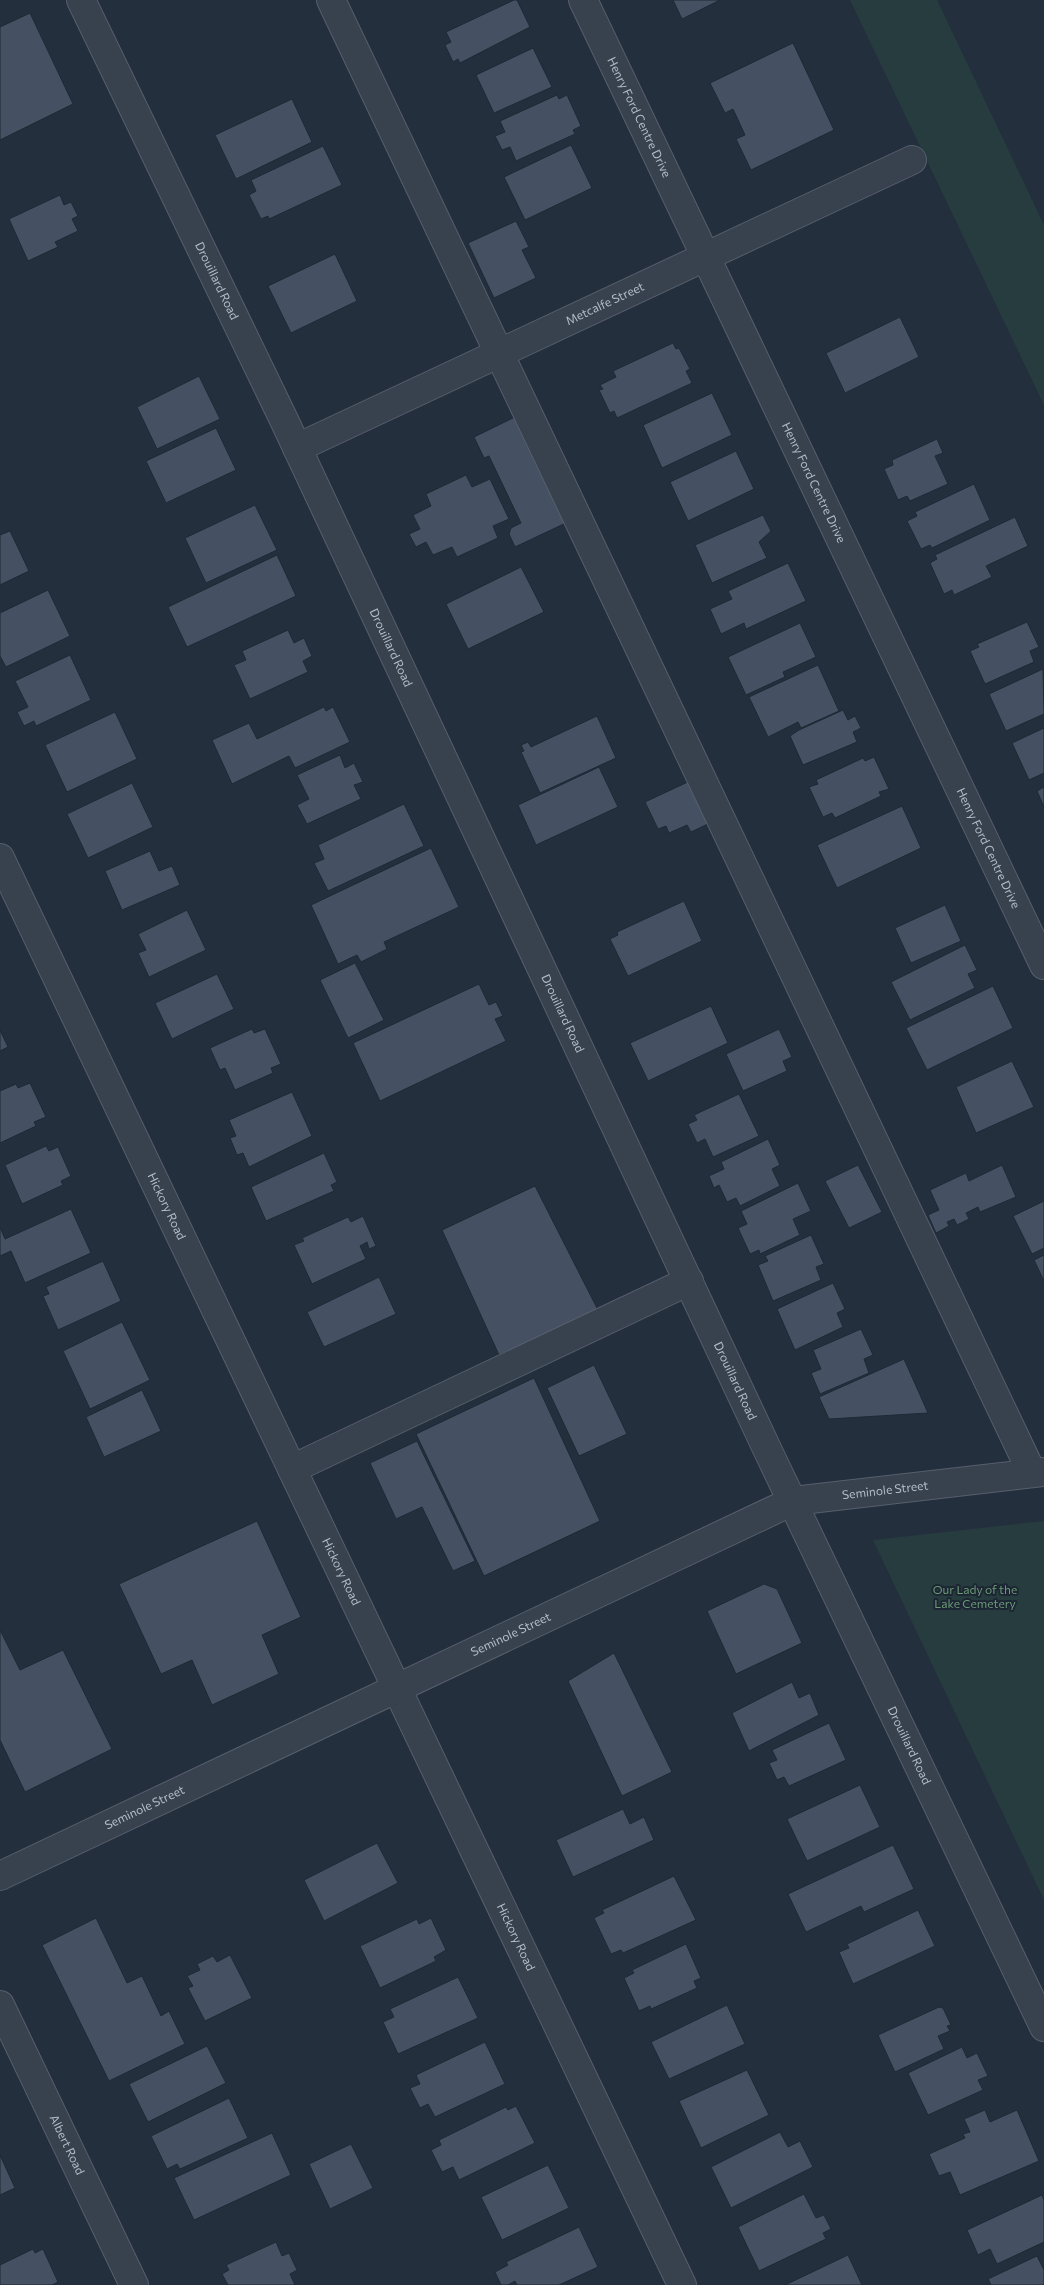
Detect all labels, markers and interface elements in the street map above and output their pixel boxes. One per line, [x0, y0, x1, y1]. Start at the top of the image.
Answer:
street label: Henry Ford Centre Drive [605, 54, 675, 179]
street label: Drouillard Road [193, 239, 242, 322]
street label: Metcalfe Street [563, 279, 646, 327]
street label: Henry Ford Centre Drive [780, 420, 849, 545]
street label: Drouillard Road [367, 606, 416, 689]
street label: Henry Ford Centre Drive [954, 785, 1024, 910]
street label: Drouillard Road [539, 972, 588, 1054]
street label: Hickory Road [145, 1170, 189, 1242]
street label: Drouillard Road [712, 1339, 760, 1422]
street label: Seminole Street [841, 1477, 929, 1501]
street label: Hickory Road [320, 1535, 364, 1607]
park label: Our Lady of the Lake Cemetery [933, 1582, 1017, 1610]
street label: Seminole Street [468, 1609, 553, 1658]
street label: Drouillard Road [885, 1704, 935, 1786]
street label: Seminole Street [102, 1782, 186, 1832]
street label: Hickory Road [495, 1901, 539, 1973]
street label: Albert Road [47, 2112, 88, 2177]

